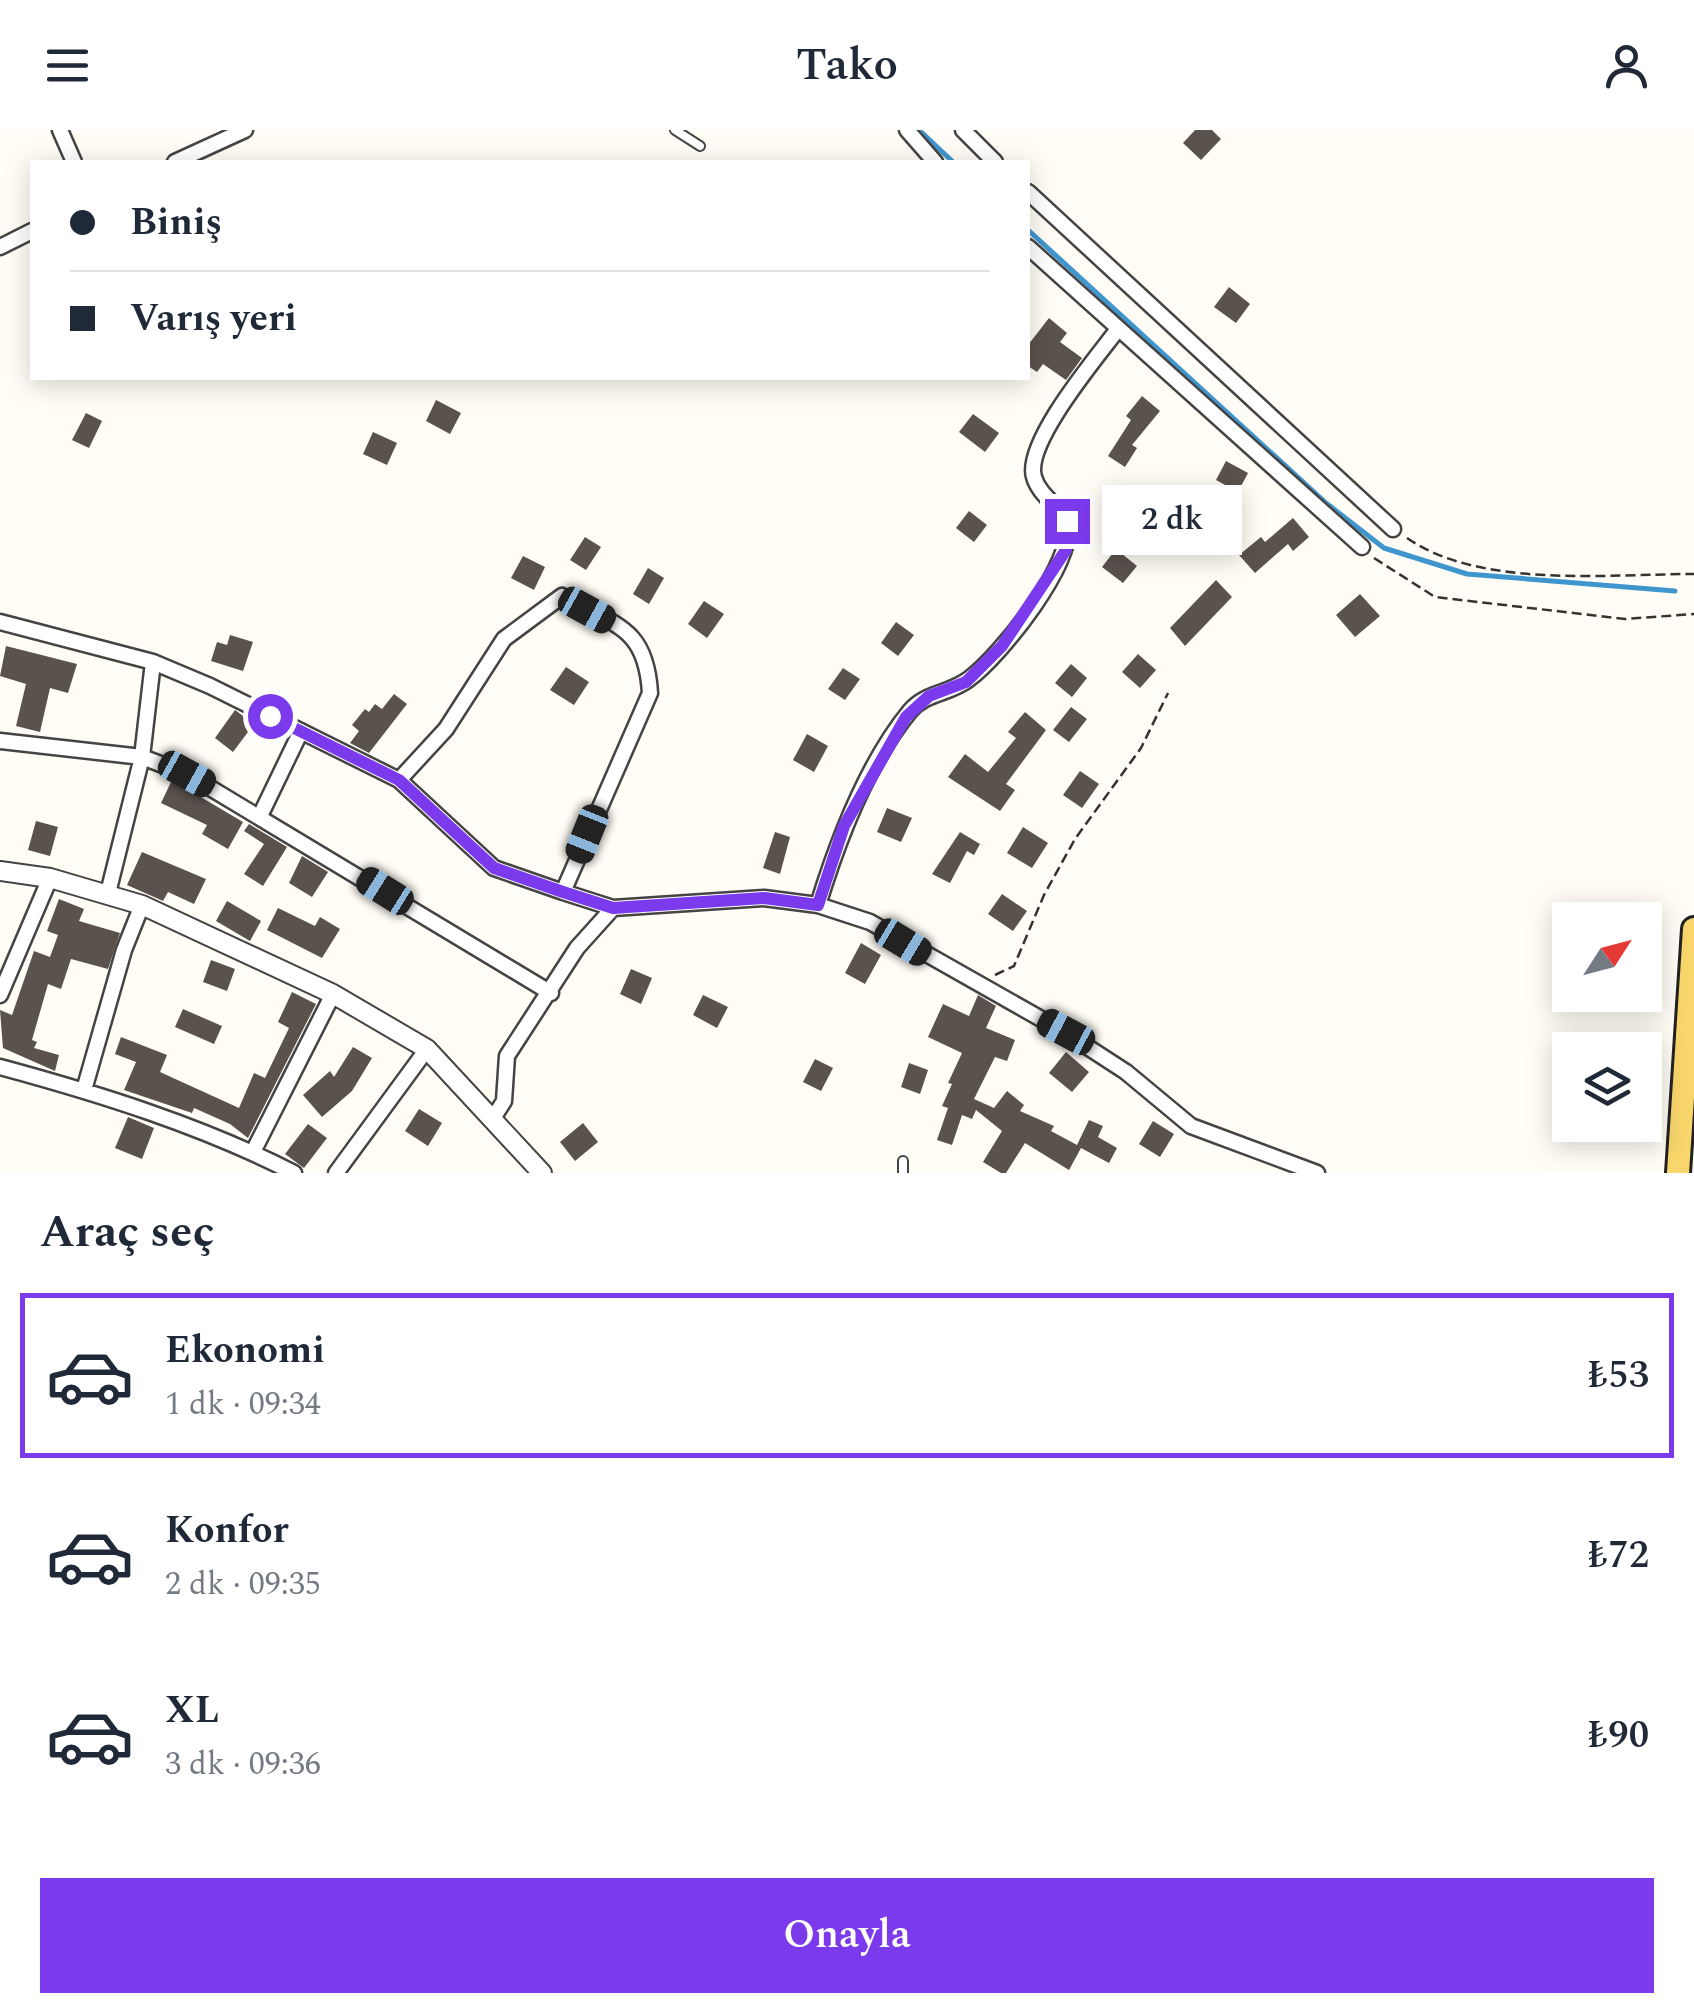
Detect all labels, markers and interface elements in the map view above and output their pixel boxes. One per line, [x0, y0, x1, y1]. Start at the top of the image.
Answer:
text: Tako [796, 31, 898, 100]
icon: menu [40, 38, 95, 93]
icon: person [1599, 38, 1654, 93]
text: Biniş [130, 194, 222, 252]
text: Varış yeri [130, 290, 297, 348]
callout: 2 dk [1102, 486, 1242, 556]
text: 2 dk [1141, 495, 1203, 544]
route end [1045, 499, 1090, 544]
car [553, 582, 621, 638]
route start [248, 694, 293, 739]
car [153, 746, 221, 802]
car [562, 801, 612, 867]
car [352, 862, 418, 920]
north arrow [1552, 902, 1662, 1012]
map controls [1552, 902, 1662, 1142]
car [870, 914, 936, 970]
car [1032, 1005, 1100, 1059]
button: layers [1552, 1032, 1662, 1142]
text: Araç seç [40, 1198, 215, 1267]
text: Ekonomi [165, 1322, 325, 1380]
icon: car [45, 1331, 135, 1421]
text: ₺53 [1588, 1347, 1649, 1405]
text: 1 dk · 09:34 [165, 1380, 321, 1429]
text: Konfor [165, 1502, 289, 1560]
icon: car [45, 1511, 135, 1601]
text: ₺72 [1588, 1527, 1649, 1585]
text: 2 dk · 09:35 [165, 1560, 321, 1609]
text: XL [165, 1682, 219, 1740]
icon: car [45, 1691, 135, 1781]
text: ₺90 [1588, 1707, 1649, 1765]
text: 3 dk · 09:36 [165, 1740, 321, 1789]
button: Onayla [40, 1878, 1654, 1993]

